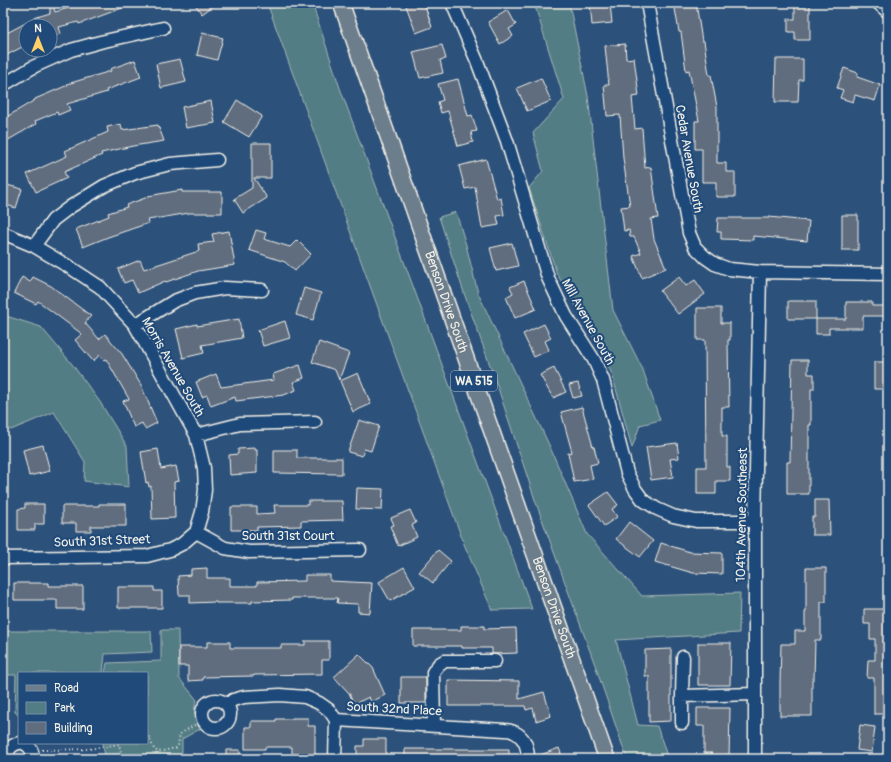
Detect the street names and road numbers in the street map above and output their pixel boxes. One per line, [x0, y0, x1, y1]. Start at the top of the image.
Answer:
street label: Cedar Avenue South [672, 104, 706, 214]
street label: Benson Drive South [421, 249, 471, 355]
street label: Mill Avenue South [558, 276, 618, 368]
street label: Morris Avenue South [138, 315, 208, 419]
road number: WA 515 [451, 371, 497, 391]
street label: 104th Avenue Southeast [733, 447, 751, 582]
street label: South 31st Court [242, 528, 335, 544]
street label: South 31st Street [53, 531, 151, 551]
street label: Benson Drive South [529, 555, 579, 661]
street label: South 32nd Place [346, 699, 443, 720]

